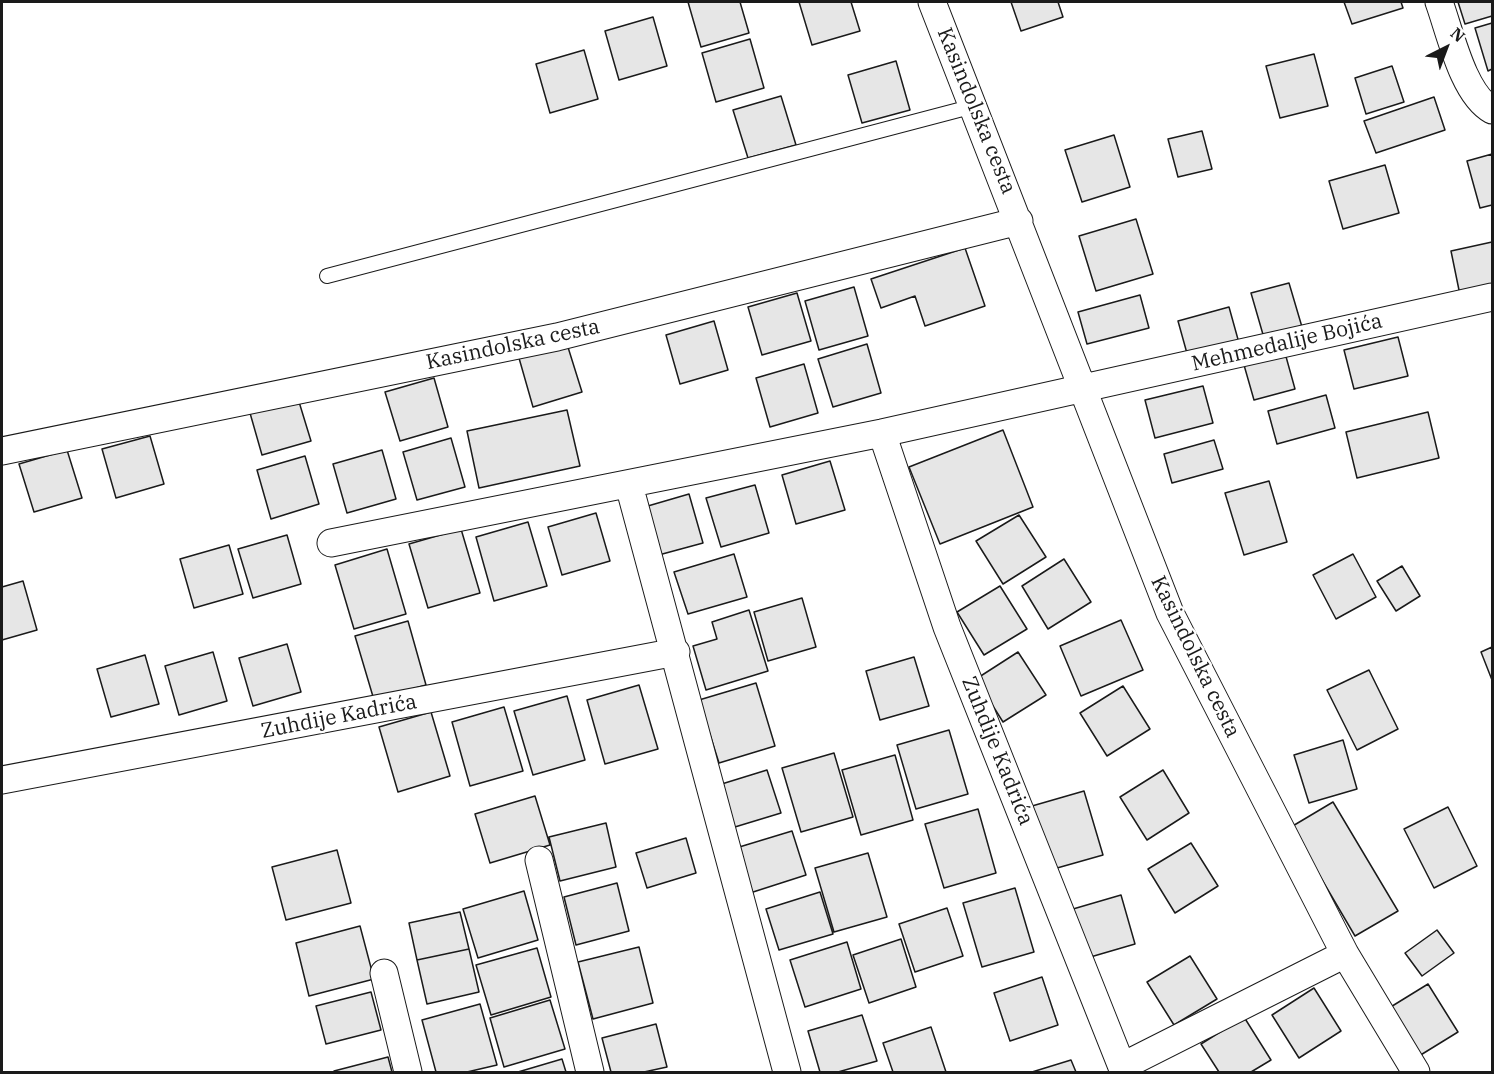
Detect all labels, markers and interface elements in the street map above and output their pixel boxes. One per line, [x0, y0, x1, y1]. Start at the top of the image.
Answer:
north arrow [1416, 18, 1476, 78]
text: N [1447, 23, 1469, 46]
street label: Kasindolska cesta [931, 24, 1021, 198]
street label: Mehmedalije Bojića [1189, 309, 1385, 377]
street label: Kasindolska cesta [424, 314, 602, 376]
street label: Kasindolska cesta [1145, 572, 1245, 742]
street label: Zuhdije Kadrića [956, 673, 1038, 829]
street label: Zuhdije Kadrića [259, 690, 419, 744]

